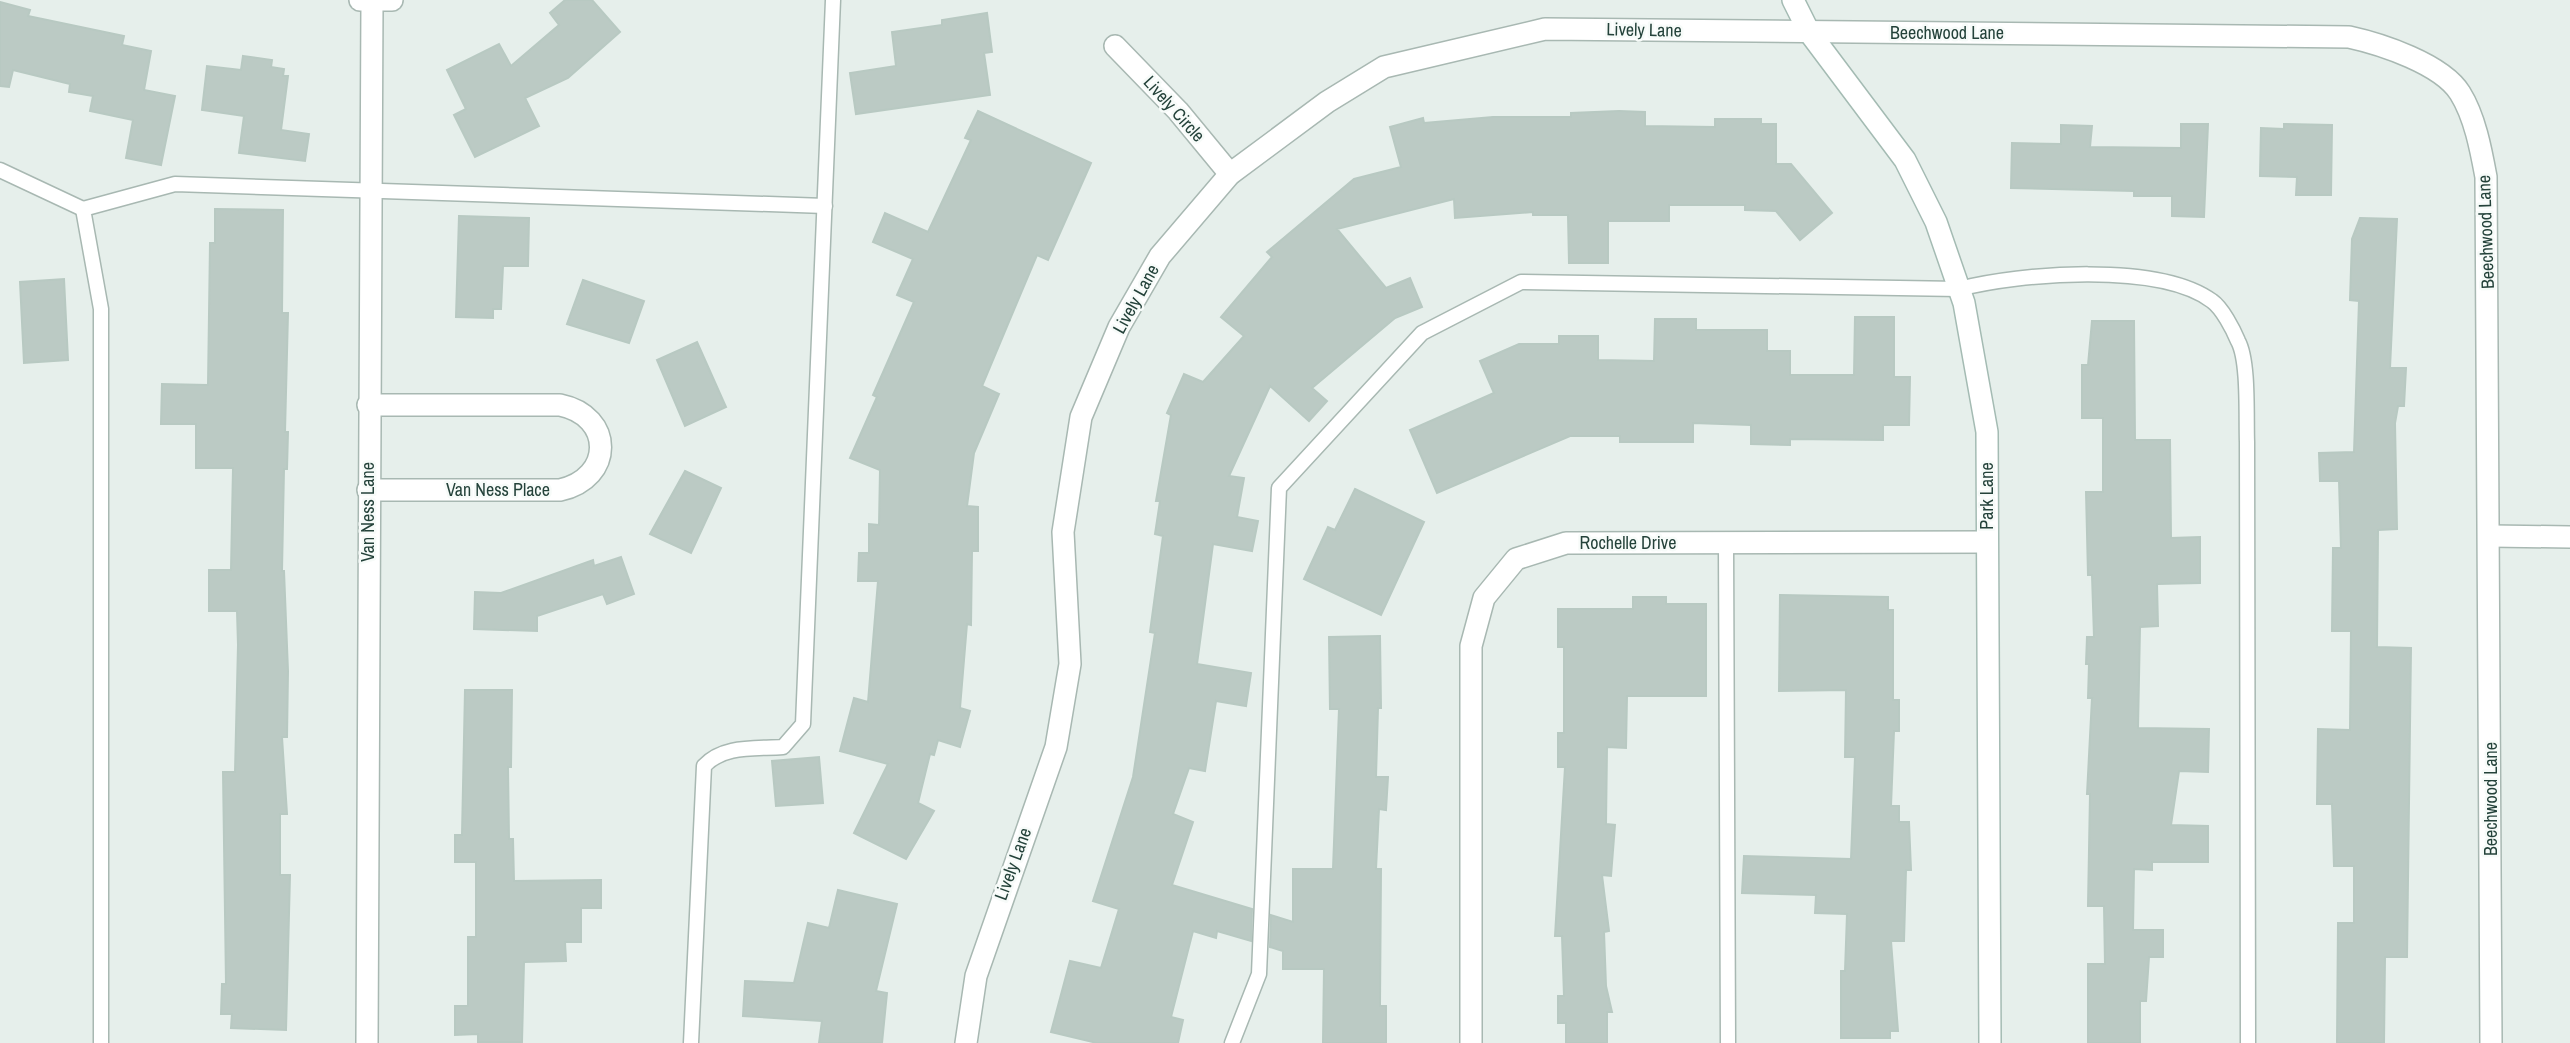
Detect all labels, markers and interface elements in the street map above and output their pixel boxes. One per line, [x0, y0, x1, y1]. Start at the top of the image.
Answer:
street label: Lively Lane [1606, 16, 1682, 43]
street label: Beechwood Lane [1890, 20, 2004, 45]
street label: Lively Circle [1138, 70, 1211, 147]
street label: Beechwood Lane [2471, 175, 2500, 289]
street label: Lively Lane [1106, 260, 1165, 338]
street label: Van Ness Lane [355, 462, 380, 562]
street label: Park Lane [1974, 462, 1999, 530]
street label: Van Ness Place [446, 477, 550, 502]
street label: Rochelle Drive [1580, 530, 1676, 555]
street label: Beechwood Lane [2478, 742, 2503, 856]
street label: Lively Lane [988, 824, 1037, 904]

